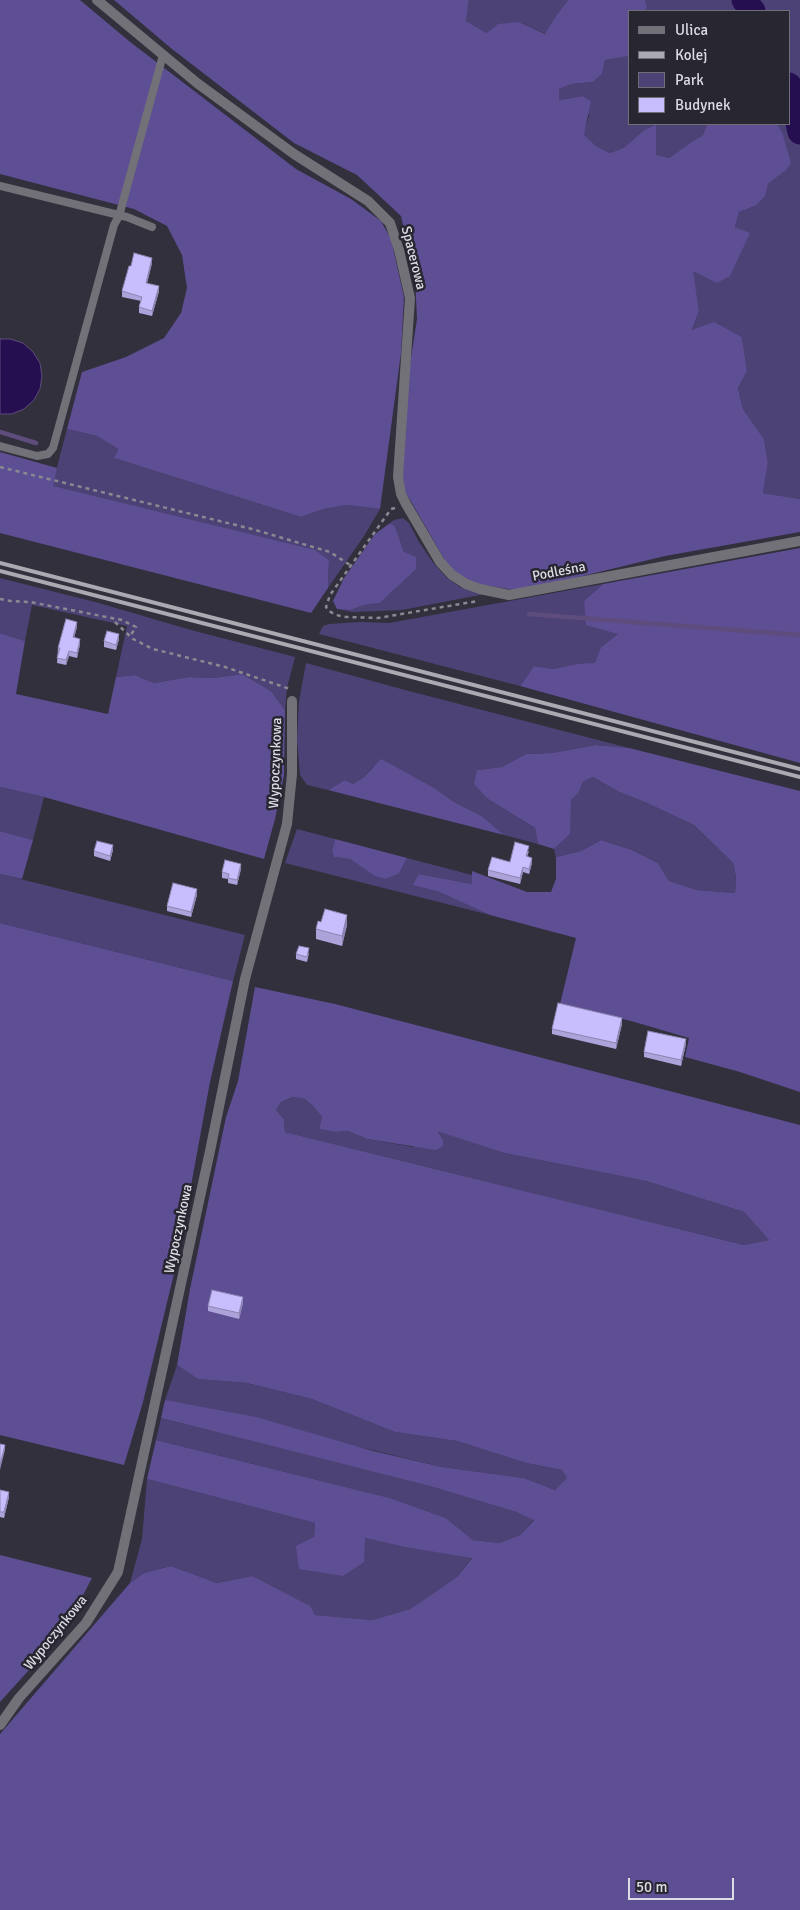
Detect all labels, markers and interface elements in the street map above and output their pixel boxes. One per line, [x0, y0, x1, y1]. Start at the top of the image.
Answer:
legend [628, 10, 790, 125]
text: Ulica [675, 21, 708, 39]
text: Kolej [675, 46, 707, 64]
text: Park [675, 71, 704, 89]
text: Budynek [675, 96, 730, 114]
street label: Spacerowa [397, 224, 429, 292]
street label: Podleśna [531, 559, 587, 585]
street label: Wypoczynkowa [266, 717, 286, 809]
street label: Wypoczynkowa [161, 1183, 197, 1275]
street label: Wypoczynkowa [21, 1592, 91, 1674]
scale bar [630, 1868, 736, 1900]
text: 50 m [636, 1878, 667, 1896]

